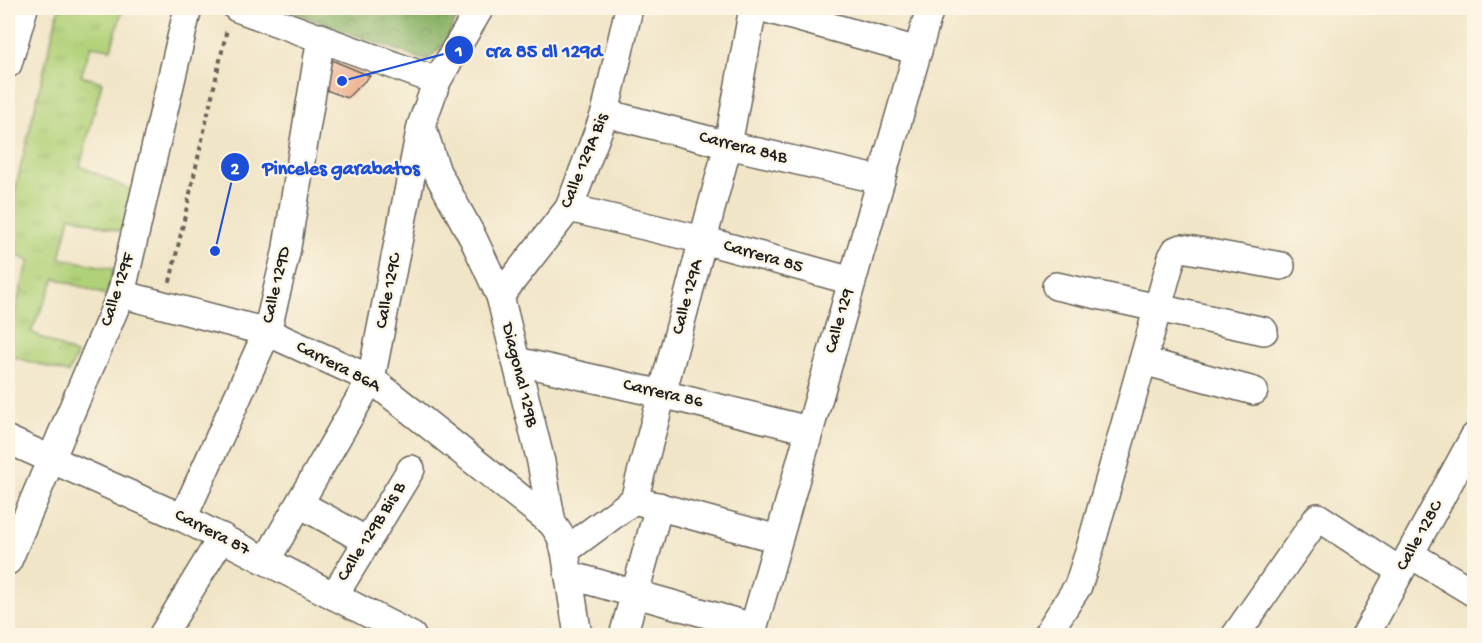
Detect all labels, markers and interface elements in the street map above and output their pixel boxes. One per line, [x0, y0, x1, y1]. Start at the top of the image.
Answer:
callout: cra 85 cll 129d [444, 31, 614, 69]
text: 1 [454, 42, 463, 63]
text: cra 85 cll 129d [486, 42, 604, 65]
street label: Calle 129A Bis [556, 109, 614, 212]
street label: Carrera 84B [697, 127, 790, 169]
callout: Pinceles garabatos [220, 148, 431, 186]
text: Pinceles garabatos [261, 159, 421, 182]
text: 2 [231, 160, 240, 181]
street label: Carrera 85 [721, 236, 805, 278]
street label: Calle 129D [258, 244, 296, 325]
street label: Calle 129F [96, 250, 140, 329]
street label: Calle 129C [371, 250, 407, 330]
street label: Calle 129A [668, 256, 708, 337]
street label: Calle 129 [821, 286, 859, 356]
street label: Diagonal 129B [496, 320, 542, 430]
street label: Carrera 86A [292, 337, 385, 398]
street label: Carrera 86 [621, 375, 706, 414]
street label: Calle 129B Bis B [333, 478, 411, 585]
street label: Calle 128C [1392, 496, 1448, 575]
street label: Carrera 87 [171, 505, 254, 561]

